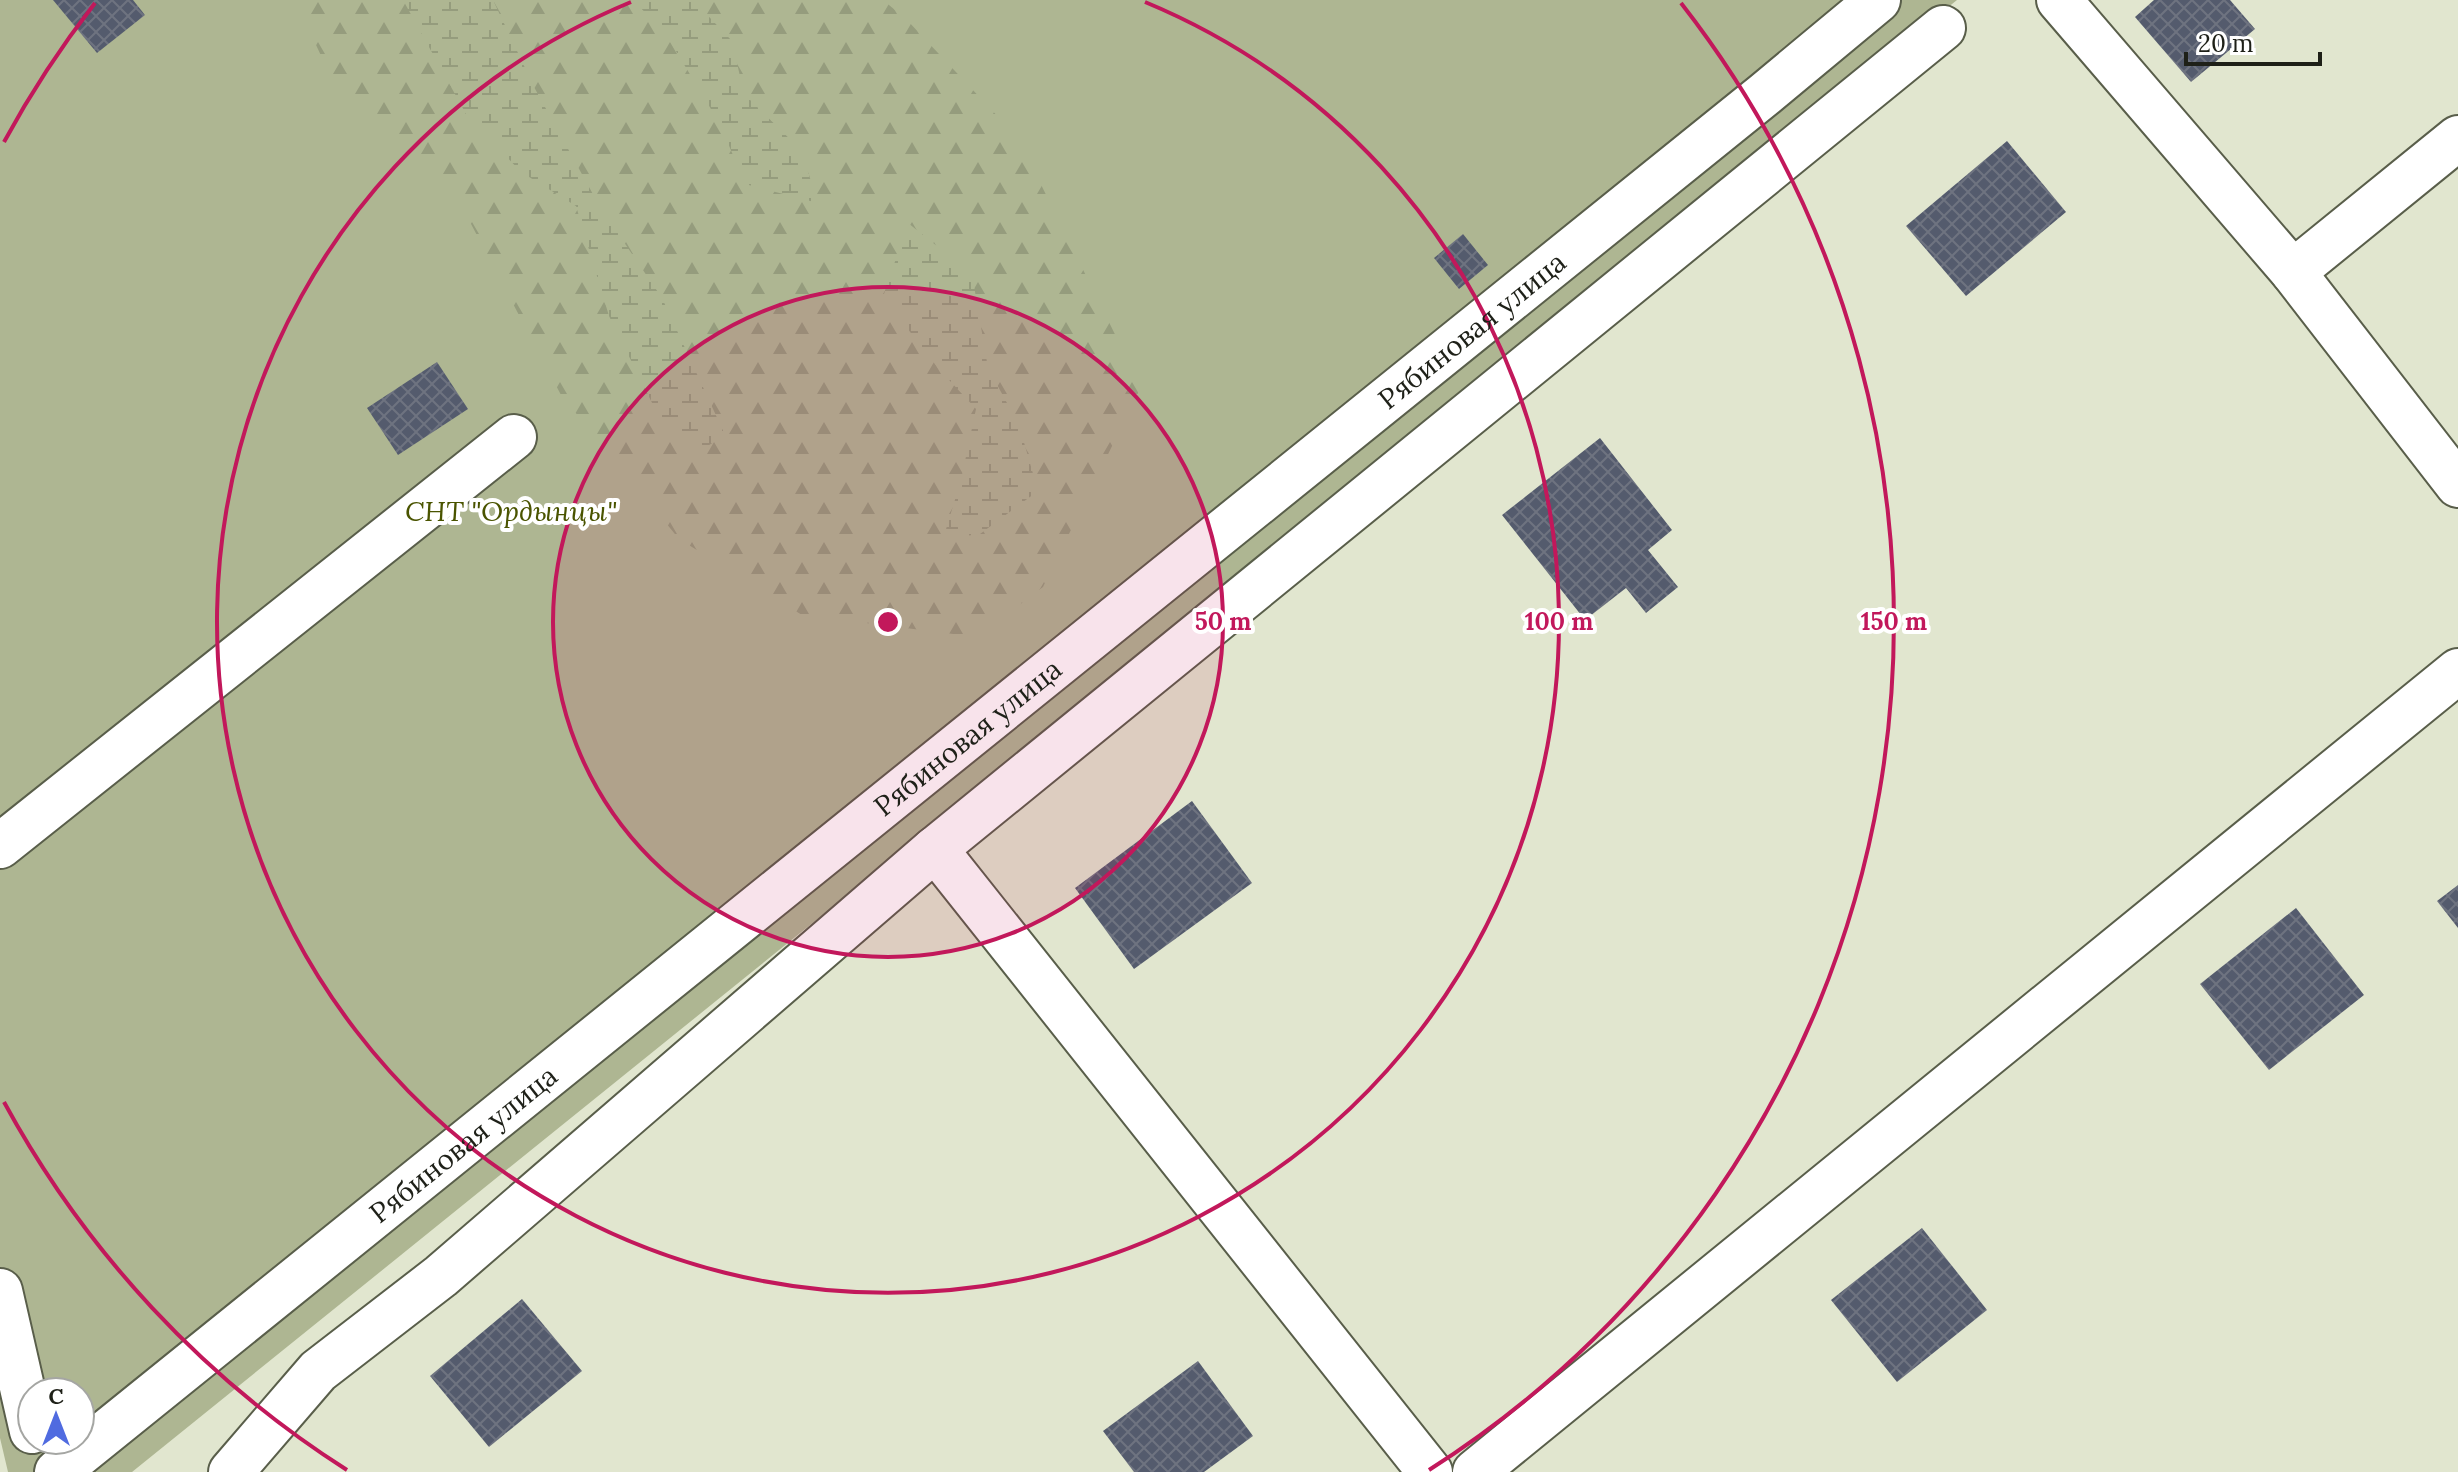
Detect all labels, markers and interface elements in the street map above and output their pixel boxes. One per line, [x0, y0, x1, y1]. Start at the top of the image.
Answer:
scale bar [2186, 16, 2320, 66]
text: 20 m [2198, 28, 2254, 59]
street label: Рябиновая улица [1371, 244, 1573, 417]
park label: СНТ "Ордынцы" [405, 493, 617, 529]
text: 50 m [1195, 606, 1251, 637]
text: 100 m [1525, 606, 1593, 637]
text: 150 m [1861, 606, 1927, 637]
centre of rings [874, 608, 902, 636]
street label: Рябиновая улица [866, 651, 1069, 824]
street label: Рябиновая улица [362, 1058, 564, 1231]
north arrow [16, 1376, 96, 1456]
text: С [48, 1382, 64, 1410]

